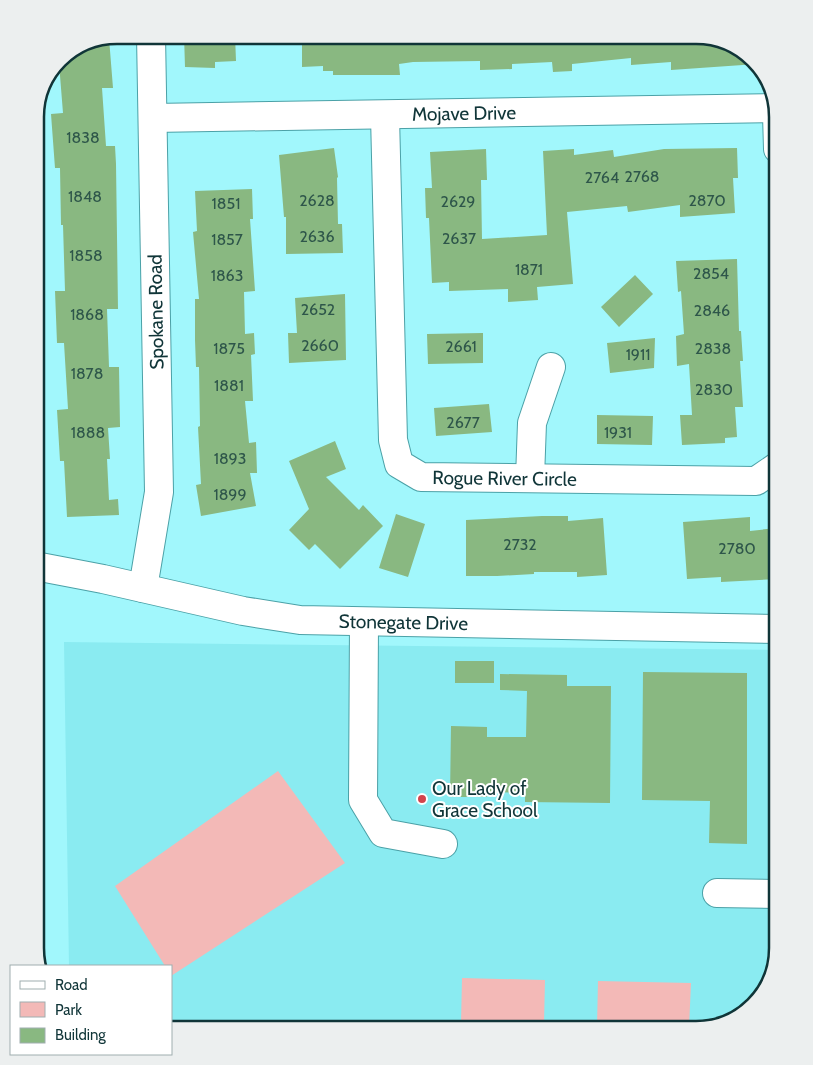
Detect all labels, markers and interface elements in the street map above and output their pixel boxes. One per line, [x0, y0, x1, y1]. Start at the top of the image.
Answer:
street label: Mojave Drive [412, 101, 517, 125]
house number: 1838 [66, 128, 100, 147]
house number: 2768 [625, 167, 659, 186]
house number: 2764 [585, 168, 619, 187]
house number: 1848 [68, 187, 102, 206]
house number: 2628 [299, 191, 335, 210]
house number: 2870 [688, 191, 726, 210]
house number: 2629 [441, 192, 475, 211]
house number: 1851 [212, 194, 240, 213]
house number: 2636 [299, 227, 335, 246]
house number: 2637 [442, 229, 476, 248]
house number: 1857 [211, 230, 243, 249]
house number: 1858 [69, 246, 103, 265]
street label: Spokane Road [143, 254, 169, 370]
house number: 1871 [515, 260, 543, 279]
house number: 2854 [693, 264, 729, 283]
house number: 1863 [211, 266, 243, 285]
house number: 2652 [301, 300, 335, 319]
house number: 2846 [694, 301, 730, 320]
house number: 1868 [70, 305, 104, 324]
house number: 2660 [301, 336, 339, 355]
house number: 2661 [445, 337, 477, 356]
house number: 1875 [213, 339, 245, 358]
house number: 2838 [695, 339, 731, 358]
house number: 1911 [626, 345, 650, 364]
house number: 1878 [71, 364, 103, 383]
house number: 1881 [214, 376, 244, 395]
house number: 2830 [695, 380, 733, 399]
house number: 2677 [446, 413, 480, 432]
house number: 1888 [71, 423, 105, 442]
house number: 1931 [604, 423, 632, 442]
house number: 1893 [214, 449, 246, 468]
street label: Rogue River Circle [432, 466, 577, 490]
house number: 1899 [213, 485, 247, 504]
house number: 2732 [503, 535, 537, 554]
house number: 2780 [718, 539, 756, 558]
street label: Stonegate Drive [339, 609, 469, 635]
place label: Our Lady of Grace School [432, 777, 538, 822]
marker: Our Lady of Grace School [416, 793, 428, 805]
legend [10, 965, 172, 1055]
text: Road [55, 976, 88, 994]
text: Park [55, 1001, 82, 1019]
text: Building [55, 1026, 106, 1044]

